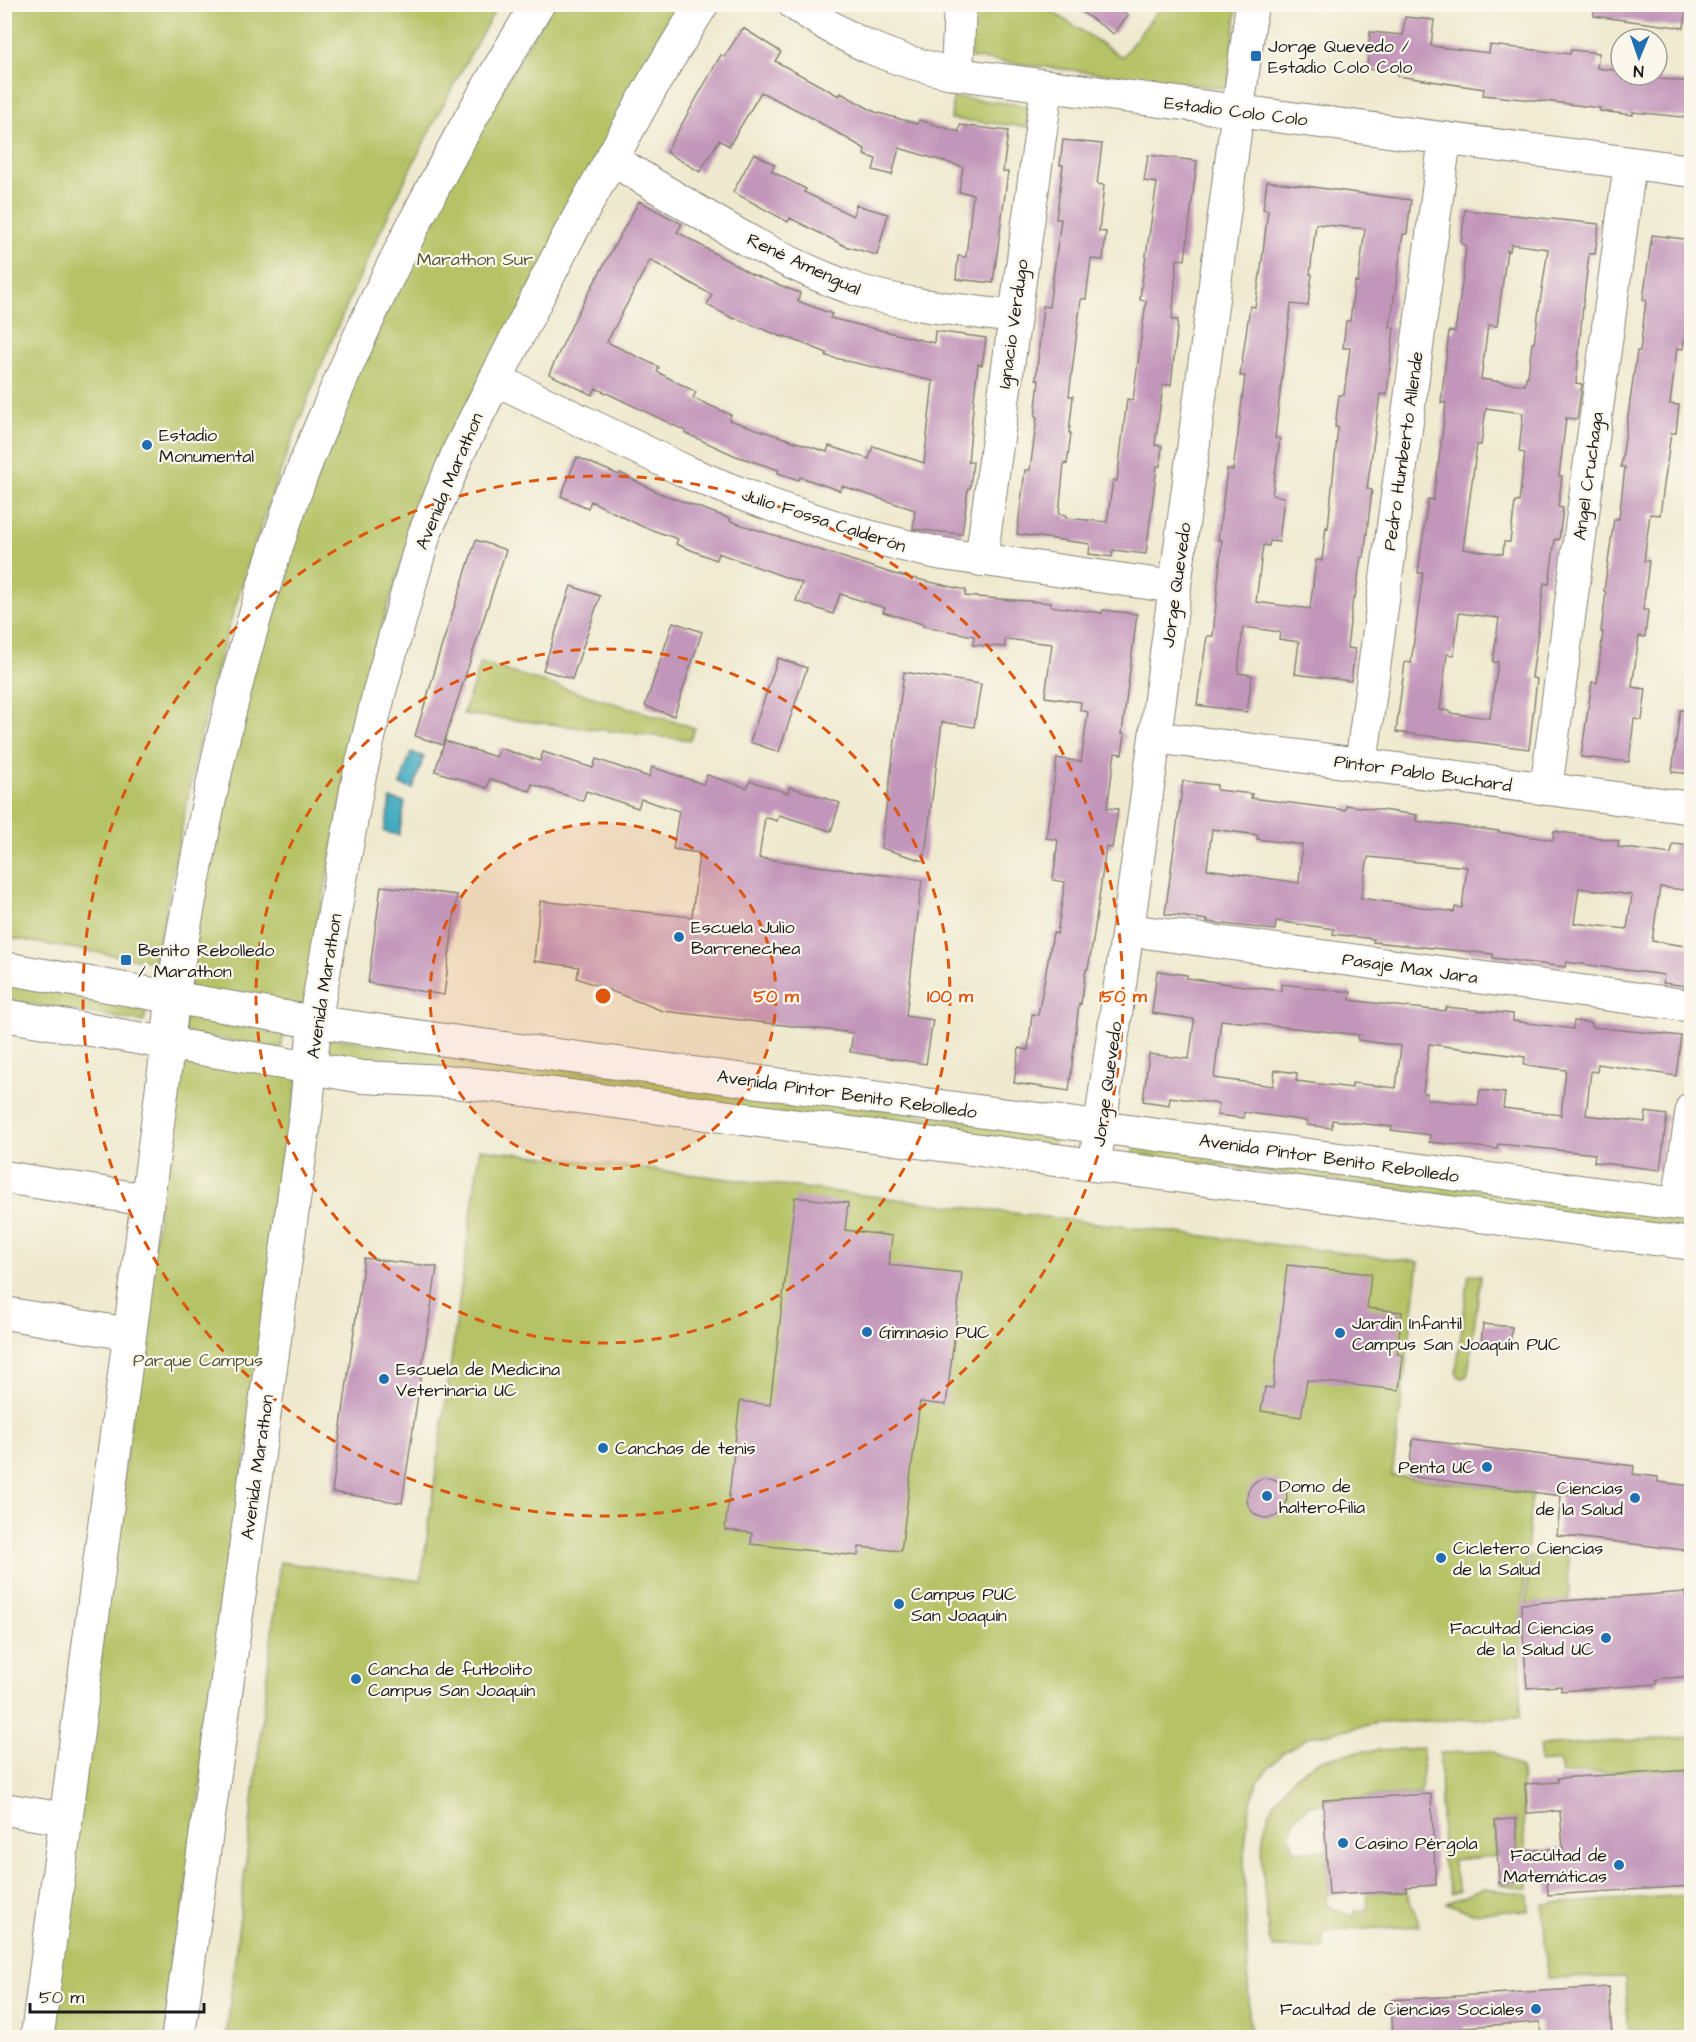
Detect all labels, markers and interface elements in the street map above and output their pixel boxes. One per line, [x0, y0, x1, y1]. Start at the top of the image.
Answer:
north arrow [1609, 27, 1669, 87]
place label: Jorge Quevedo / Estadio Colo Colo [1268, 34, 1412, 80]
marker: Jorge Quevedo / Estadio Colo Colo [1249, 49, 1263, 63]
text: N [1633, 60, 1644, 82]
street label: Estadio Colo Colo [1163, 90, 1309, 133]
street label: René Amengual [742, 227, 865, 303]
park label: Marathon Sur [417, 247, 533, 272]
street label: Ignacio Verdugo [992, 258, 1036, 390]
street label: Pedro Humberto Allende [1377, 350, 1430, 552]
street label: Avenida Marathon [409, 409, 490, 553]
street label: Angel Cruchaga [1567, 410, 1611, 542]
place label: Estadio Monumental [159, 423, 254, 469]
marker: Estadio Monumental [140, 438, 154, 452]
street label: Julio Fossa Calderón [739, 482, 909, 559]
street label: Jorge Quevedo [1155, 521, 1199, 649]
street label: Pintor Pablo Buchard [1332, 749, 1513, 798]
street label: Avenida Marathon [301, 912, 348, 1060]
place label: Escuela Julio Barrenechea [691, 915, 801, 961]
marker: Escuela Julio Barrenechea [672, 930, 686, 944]
place label: Benito Rebolledo / Marathon [138, 938, 274, 984]
street label: Pasaje Max Jara [1341, 947, 1479, 990]
marker: Benito Rebolledo / Marathon [119, 953, 133, 967]
text: 50 m [753, 984, 800, 1009]
text: 100 m [927, 984, 974, 1009]
text: 150 m [1099, 984, 1148, 1009]
centre of rings [593, 986, 613, 1006]
street label: Jorge Quevedo [1086, 1020, 1130, 1148]
street label: Avenida Pintor Benito Rebolledo [715, 1064, 978, 1125]
street label: Avenida Pintor Benito Rebolledo [1197, 1128, 1460, 1189]
place label: Jardín Infantil Campus San Joaquín PUC [1352, 1311, 1561, 1357]
place label: Gimnasio PUC [879, 1320, 990, 1345]
marker: Gimnasio PUC [860, 1325, 874, 1339]
marker: Jardín Infantil Campus San Joaquín PUC [1333, 1326, 1347, 1340]
park label: Parque Campus [133, 1348, 263, 1373]
place label: Escuela de Medicina Veterinaria UC [396, 1357, 560, 1403]
marker: Escuela de Medicina Veterinaria UC [377, 1372, 391, 1386]
street label: Avenida Marathon [235, 1393, 280, 1541]
place label: Canchas de tenis [615, 1436, 756, 1461]
marker: Canchas de tenis [596, 1441, 610, 1455]
place label: Penta UC [1398, 1455, 1475, 1480]
marker: Penta UC [1480, 1460, 1494, 1474]
place label: Domo de halterofilia [1279, 1474, 1365, 1520]
place label: Ciencias de la Salud [1536, 1476, 1623, 1522]
marker: Domo de halterofilia [1260, 1489, 1274, 1503]
marker: Ciencias de la Salud [1628, 1491, 1642, 1505]
place label: Cicletero Ciencias de la Salud [1453, 1536, 1603, 1582]
marker: Cicletero Ciencias de la Salud [1434, 1551, 1448, 1565]
place label: Campus PUC San Joaquín [911, 1582, 1017, 1628]
marker: Campus PUC San Joaquín [892, 1597, 906, 1611]
place label: Facultad Ciencias de la Salud UC [1450, 1616, 1594, 1662]
marker: Facultad Ciencias de la Salud UC [1599, 1631, 1613, 1645]
place label: Cancha de futbolito Campus San Joaquín [368, 1657, 535, 1703]
marker: Cancha de futbolito Campus San Joaquín [349, 1672, 363, 1686]
place label: Casino Pérgola [1355, 1831, 1478, 1857]
marker: Casino Pérgola [1336, 1836, 1350, 1850]
place label: Facultad de Matemáticas [1503, 1843, 1607, 1889]
marker: Facultad de Matemáticas [1612, 1858, 1626, 1872]
scale bar [30, 1976, 204, 2014]
text: 50 m [39, 1985, 84, 2010]
place label: Facultad de Ciencias Sociales [1280, 1997, 1524, 2022]
marker: Facultad de Ciencias Sociales [1529, 2002, 1543, 2016]

